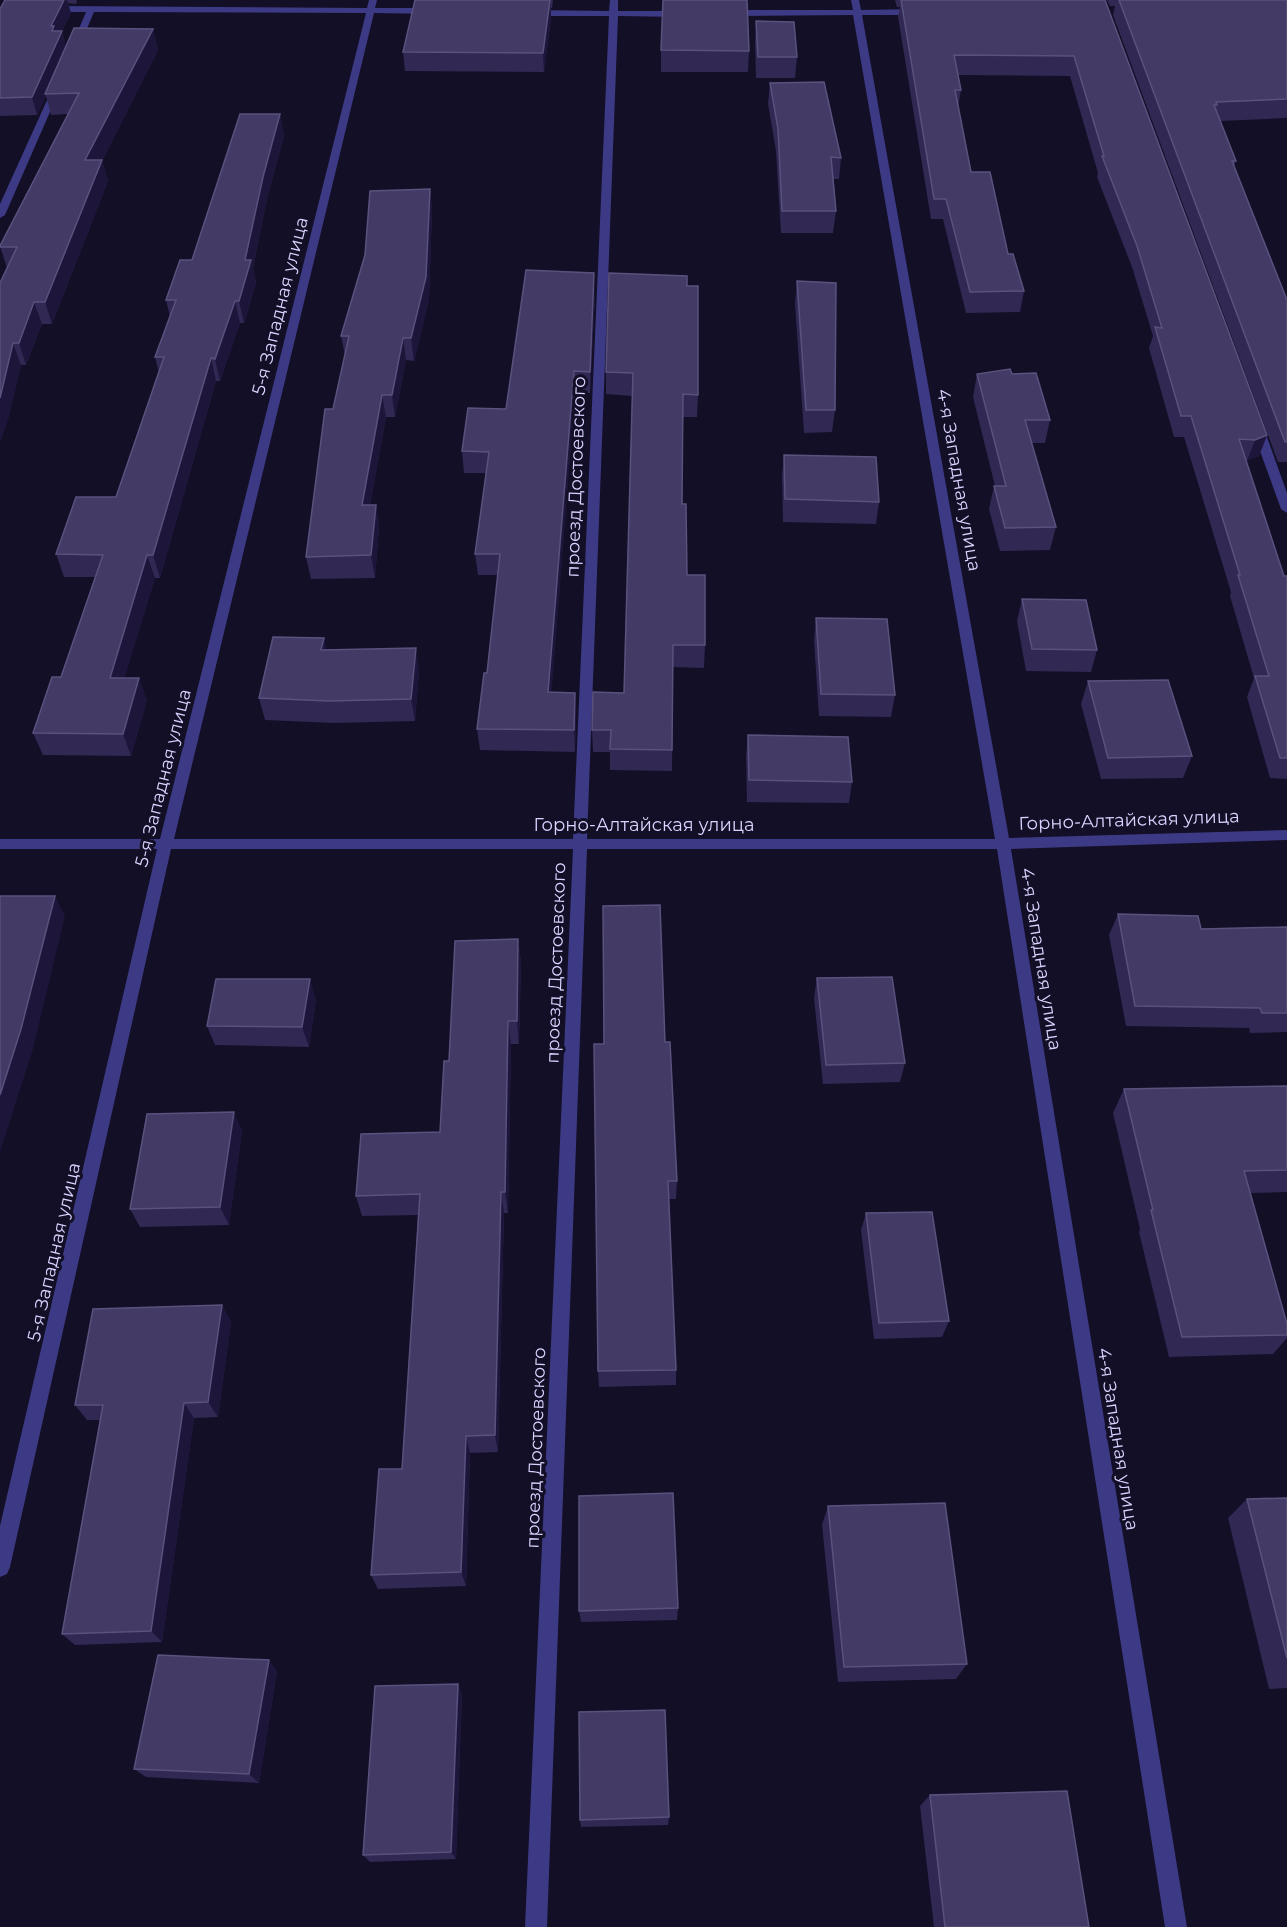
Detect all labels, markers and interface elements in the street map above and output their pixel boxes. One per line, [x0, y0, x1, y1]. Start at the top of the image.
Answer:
street label: 5-я Западная улица [247, 215, 313, 397]
street label: проезд Достоевского [561, 376, 591, 578]
street label: 4-я Западная улица [932, 387, 986, 573]
street label: 5-я Западная улица [130, 687, 196, 869]
street label: Горно-Алтайская улица [1018, 805, 1240, 835]
street label: Горно-Алтайская улица [533, 814, 755, 836]
street label: проезд Достоевского [541, 862, 571, 1064]
street label: 4-я Западная улица [1016, 866, 1066, 1052]
street label: 5-я Западная улица [23, 1160, 85, 1344]
street label: 4-я Западная улица [1093, 1346, 1143, 1532]
street label: проезд Достоевского [521, 1347, 551, 1549]

